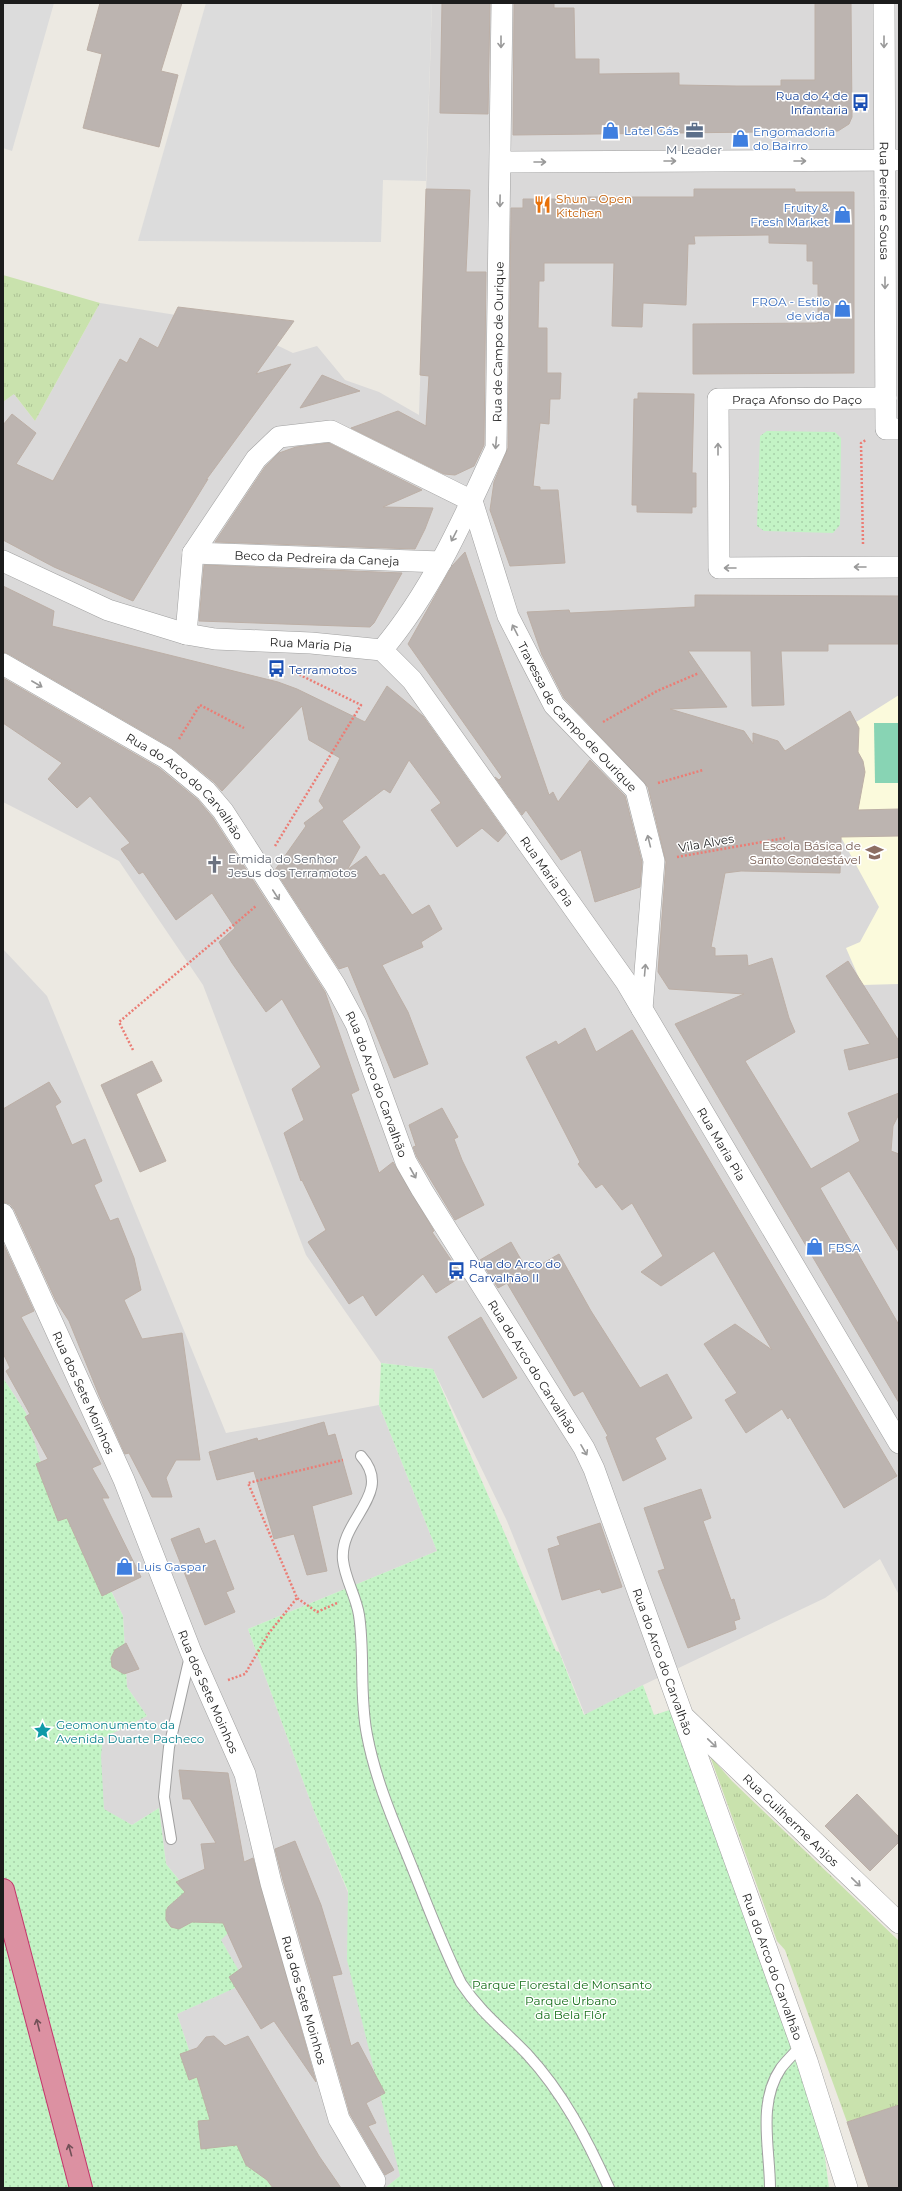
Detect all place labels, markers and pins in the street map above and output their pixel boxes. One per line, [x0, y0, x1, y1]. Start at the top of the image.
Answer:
place label: Rua do 4 de Infantaria [776, 88, 848, 117]
bus stop icon: Rua do 4 de Infantaria [851, 92, 871, 112]
shop icon: Latel Gás [601, 120, 621, 140]
office icon: M Leader [684, 120, 704, 140]
place label: Latel Gás [624, 123, 679, 138]
place label: Engomadoria do Bairro [753, 124, 835, 153]
shop icon: Engomadoria do Bairro [730, 128, 750, 148]
place label: M Leader [666, 142, 722, 157]
place label: Shun - Open Kitchen [556, 191, 632, 220]
restaurant icon: Shun - Open Kitchen [533, 195, 553, 215]
place label: Fruity & Fresh Market [750, 200, 829, 229]
shop icon: Fruity & Fresh Market [832, 204, 852, 224]
place label: FROA - Estilo de vida [752, 294, 830, 323]
shop icon: FROA - Estilo de vida [833, 298, 853, 318]
bus stop icon: Terramotos [266, 659, 286, 679]
place label: Terramotos [289, 662, 357, 677]
place label: Escola Básica de Santo Condestável [750, 838, 861, 867]
school or university icon: Escola Básica de Santo Condestável [864, 842, 884, 862]
place label: Ermida do Senhor Jesus dos Terramotos [227, 851, 357, 880]
church icon: Ermida do Senhor Jesus dos Terramotos [205, 855, 225, 875]
shop icon: FBSA [805, 1237, 825, 1257]
place label: FBSA [828, 1240, 861, 1255]
place label: Rua do Arco do Carvalhão II [469, 1256, 561, 1285]
bus stop icon: Rua do Arco do Carvalhão II [446, 1260, 466, 1280]
shop icon: Luis Gaspar [114, 1556, 134, 1576]
place label: Luis Gaspar [137, 1559, 207, 1574]
place label: Geomonumento da Avenida Duarte Pacheco [56, 1717, 204, 1746]
place icon: Geomonumento da Avenida Duarte Pacheco [33, 1721, 53, 1741]

